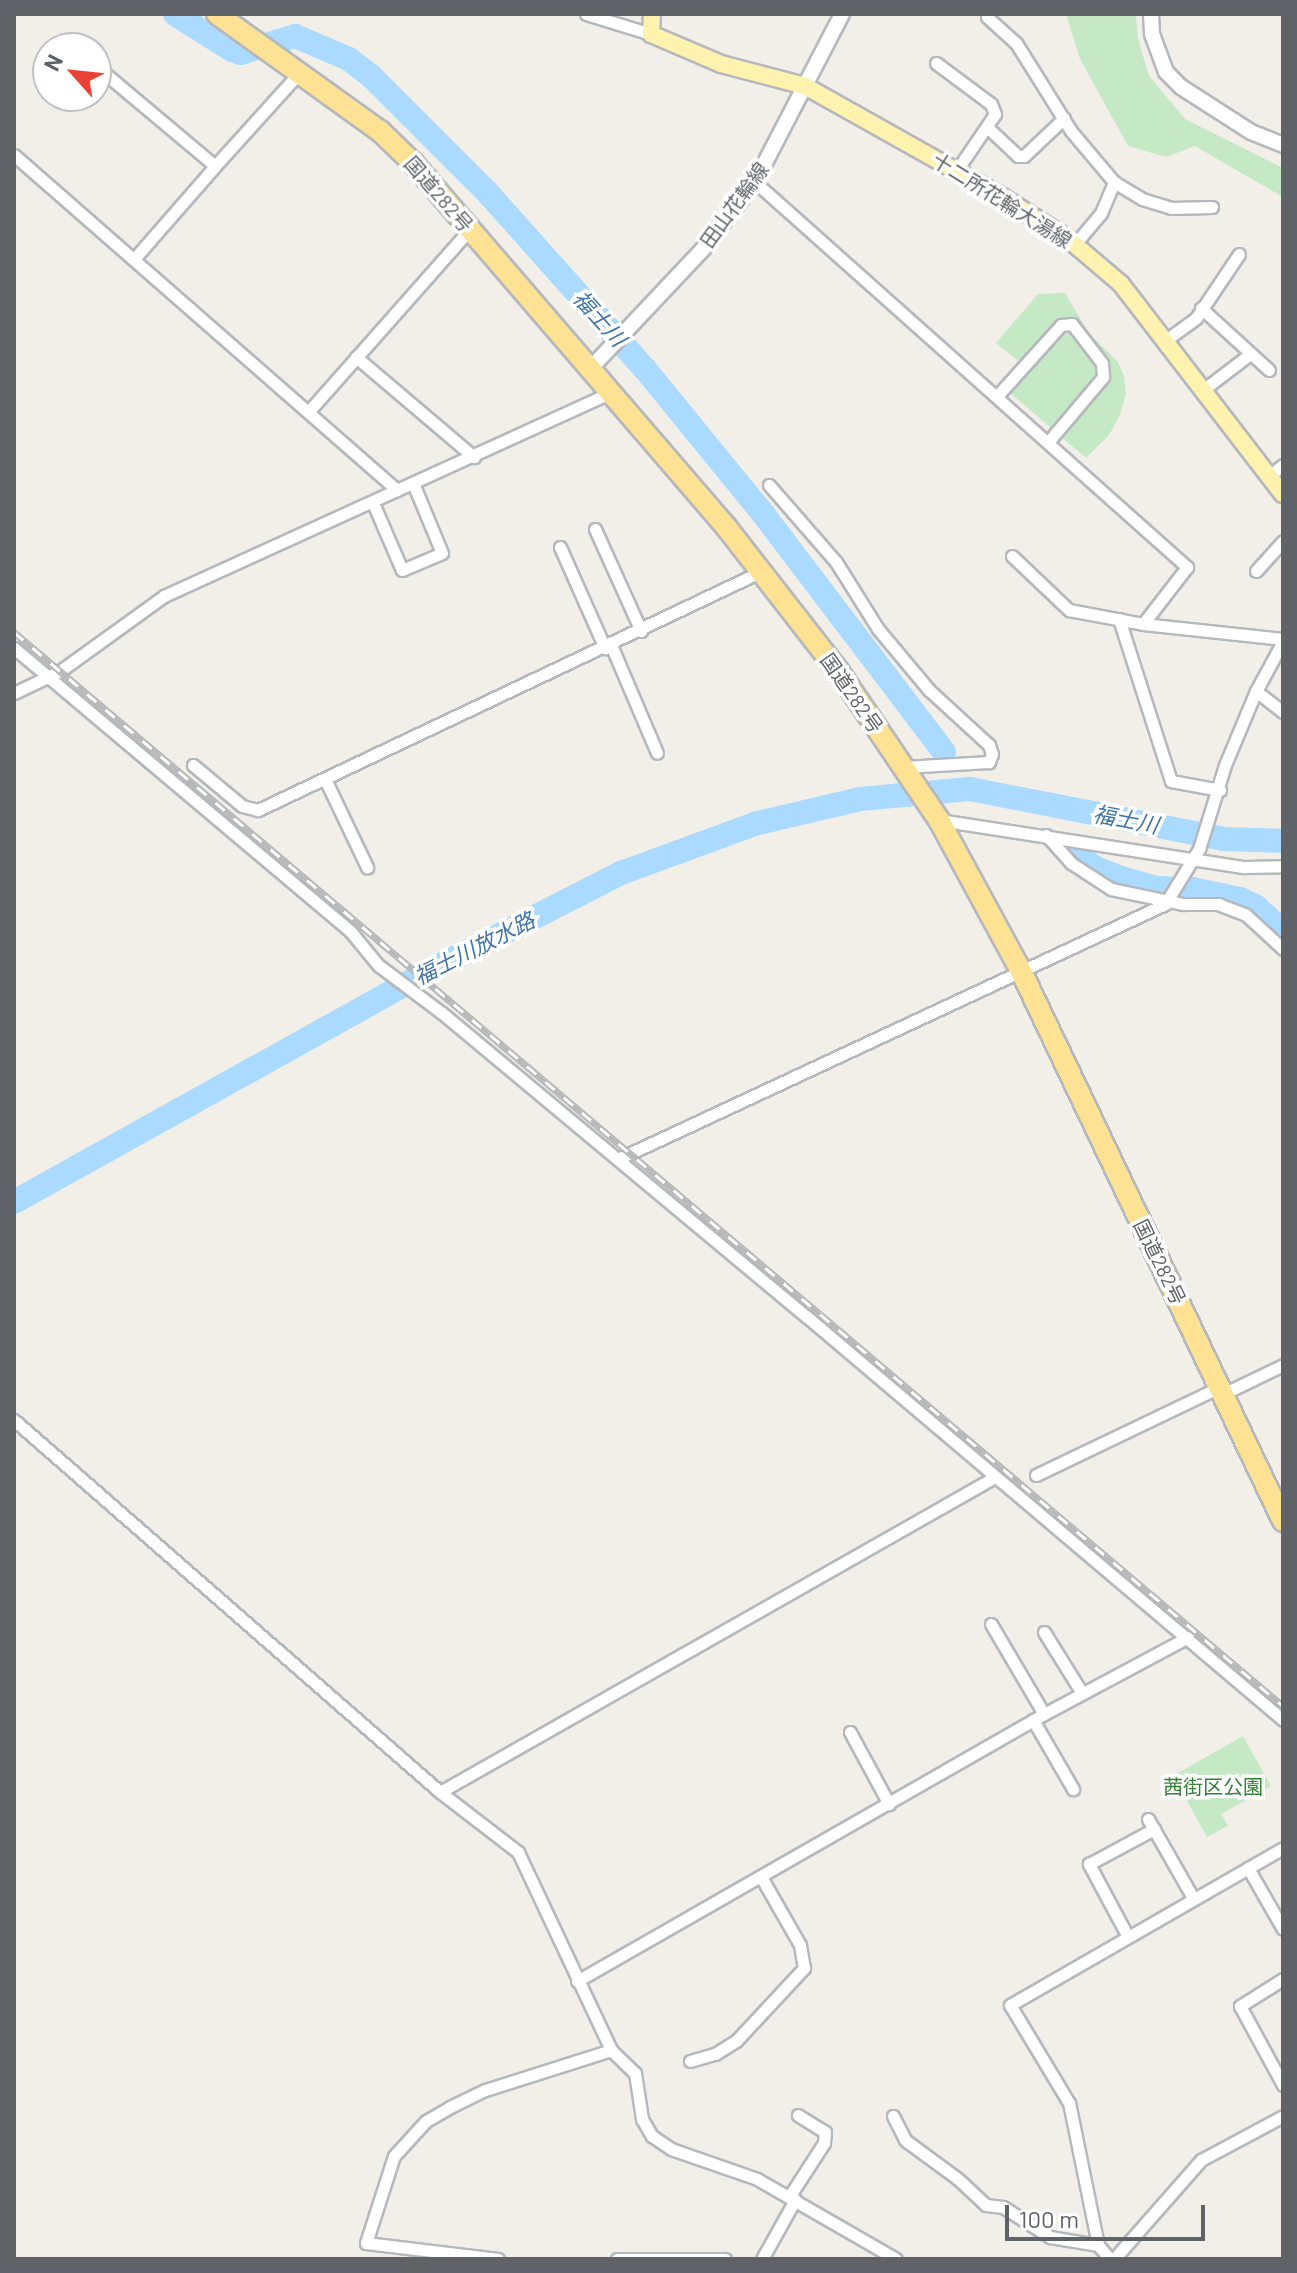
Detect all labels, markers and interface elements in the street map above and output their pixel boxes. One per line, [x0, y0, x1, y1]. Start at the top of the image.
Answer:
north arrow [32, 32, 112, 112]
text: N [37, 50, 67, 74]
street label: 十二所花輪大湯線 [928, 147, 1076, 253]
street label: 国道282号 [400, 151, 478, 237]
street label: 田山花輪線 [695, 157, 773, 253]
water label: 福士川 [568, 285, 632, 351]
street label: 国道282号 [816, 648, 888, 738]
water label: 福士川 [1091, 800, 1161, 838]
water label: 福士川放水路 [409, 906, 539, 990]
street label: 国道282号 [1129, 1215, 1191, 1309]
park label: 茜街区公園 [1163, 1774, 1263, 1798]
scale bar [1009, 2189, 1209, 2239]
text: 100 m [1019, 2204, 1079, 2233]

